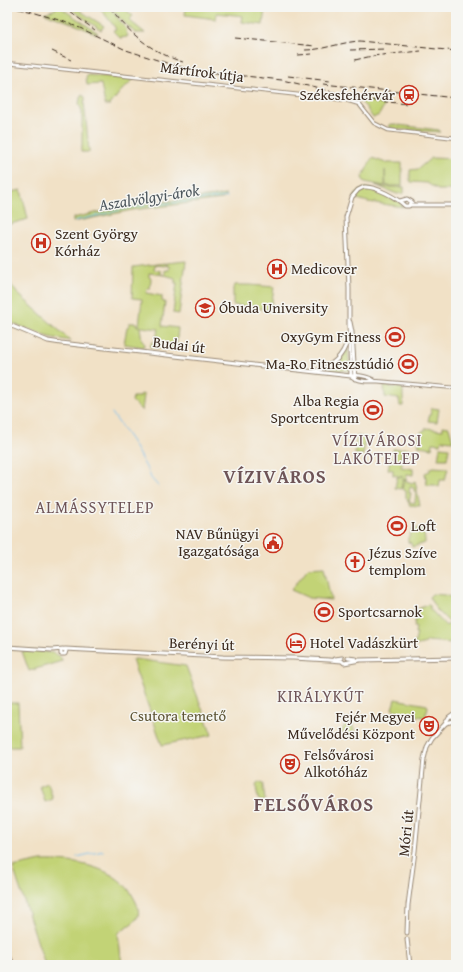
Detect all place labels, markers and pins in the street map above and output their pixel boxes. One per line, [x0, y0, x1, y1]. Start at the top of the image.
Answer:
place label: Székesfehérvár [300, 84, 395, 105]
station icon: Székesfehérvár [398, 84, 420, 106]
place label: Szent György Kórház [55, 223, 139, 261]
hospital icon: Szent György Kórház [30, 232, 52, 254]
hospital icon: Medicover [266, 258, 288, 280]
place label: Medicover [291, 258, 357, 279]
school or university icon: Óbuda University [194, 297, 216, 319]
place label: Óbuda University [219, 297, 329, 318]
place label: OxyGym Fitness [281, 326, 381, 347]
sports icon: OxyGym Fitness [384, 326, 406, 348]
place label: Ma-Ro Fitneszstúdió [266, 353, 394, 374]
sports icon: Ma-Ro Fitneszstúdió [397, 353, 419, 375]
place label: Alba Regia Sportcentrum [270, 390, 360, 428]
sports icon: Alba Regia Sportcentrum [362, 399, 384, 421]
sports icon: Loft [386, 515, 408, 537]
place label: Loft [411, 515, 437, 536]
place label: NAV Bűnügyi Igazgatósága [176, 523, 259, 561]
public building icon: NAV Bűnügyi Igazgatósága [262, 532, 284, 554]
place label: Jézus Szíve templom [367, 542, 437, 580]
church icon: Jézus Szíve templom [344, 551, 366, 573]
sports icon: Sportcsarnok [313, 601, 335, 623]
place label: Sportcsarnok [338, 601, 423, 622]
hotel icon: Hotel Vadászkürt [285, 632, 307, 654]
place label: Hotel Vadászkürt [310, 632, 419, 653]
place label: Fejér Megyei Művelődési Központ [288, 706, 416, 744]
theatre icon: Fejér Megyei Művelődési Központ [418, 715, 440, 737]
place label: Felsővárosi Alkotóház [304, 744, 374, 782]
theatre icon: Felsővárosi Alkotóház [279, 753, 301, 775]

